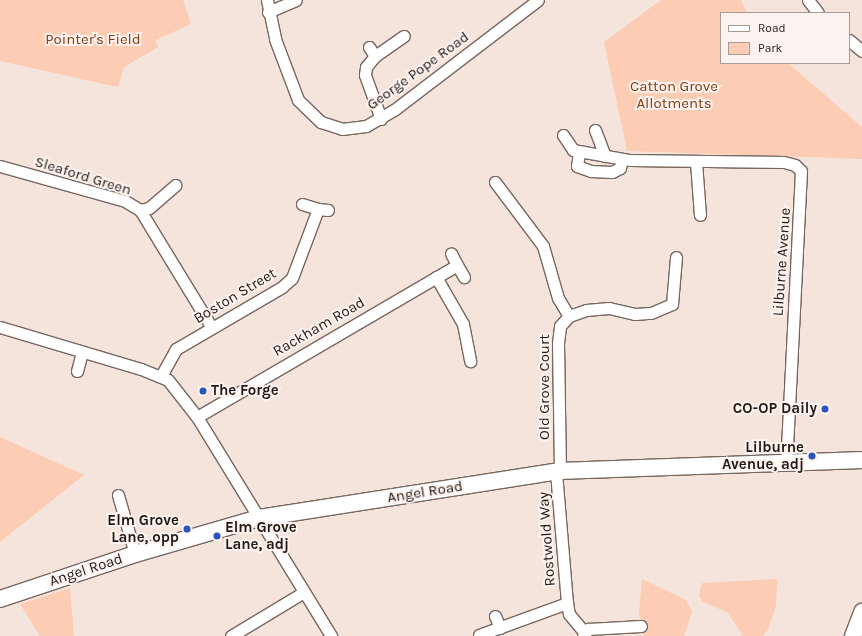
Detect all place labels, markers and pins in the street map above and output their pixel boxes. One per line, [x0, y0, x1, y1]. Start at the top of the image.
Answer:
place label: The Forge [211, 382, 279, 400]
marker: The Forge [198, 386, 208, 396]
place label: CO-OP Daily [733, 400, 817, 418]
marker: CO-OP Daily [820, 404, 830, 414]
place label: Lilburne Avenue, adj [722, 438, 804, 473]
marker: Lilburne Avenue, adj [807, 451, 817, 461]
place label: Elm Grove Lane, opp [107, 511, 179, 546]
place label: Elm Grove Lane, adj [225, 518, 297, 553]
marker: Elm Grove Lane, opp [182, 524, 192, 534]
marker: Elm Grove Lane, adj [212, 531, 222, 541]

